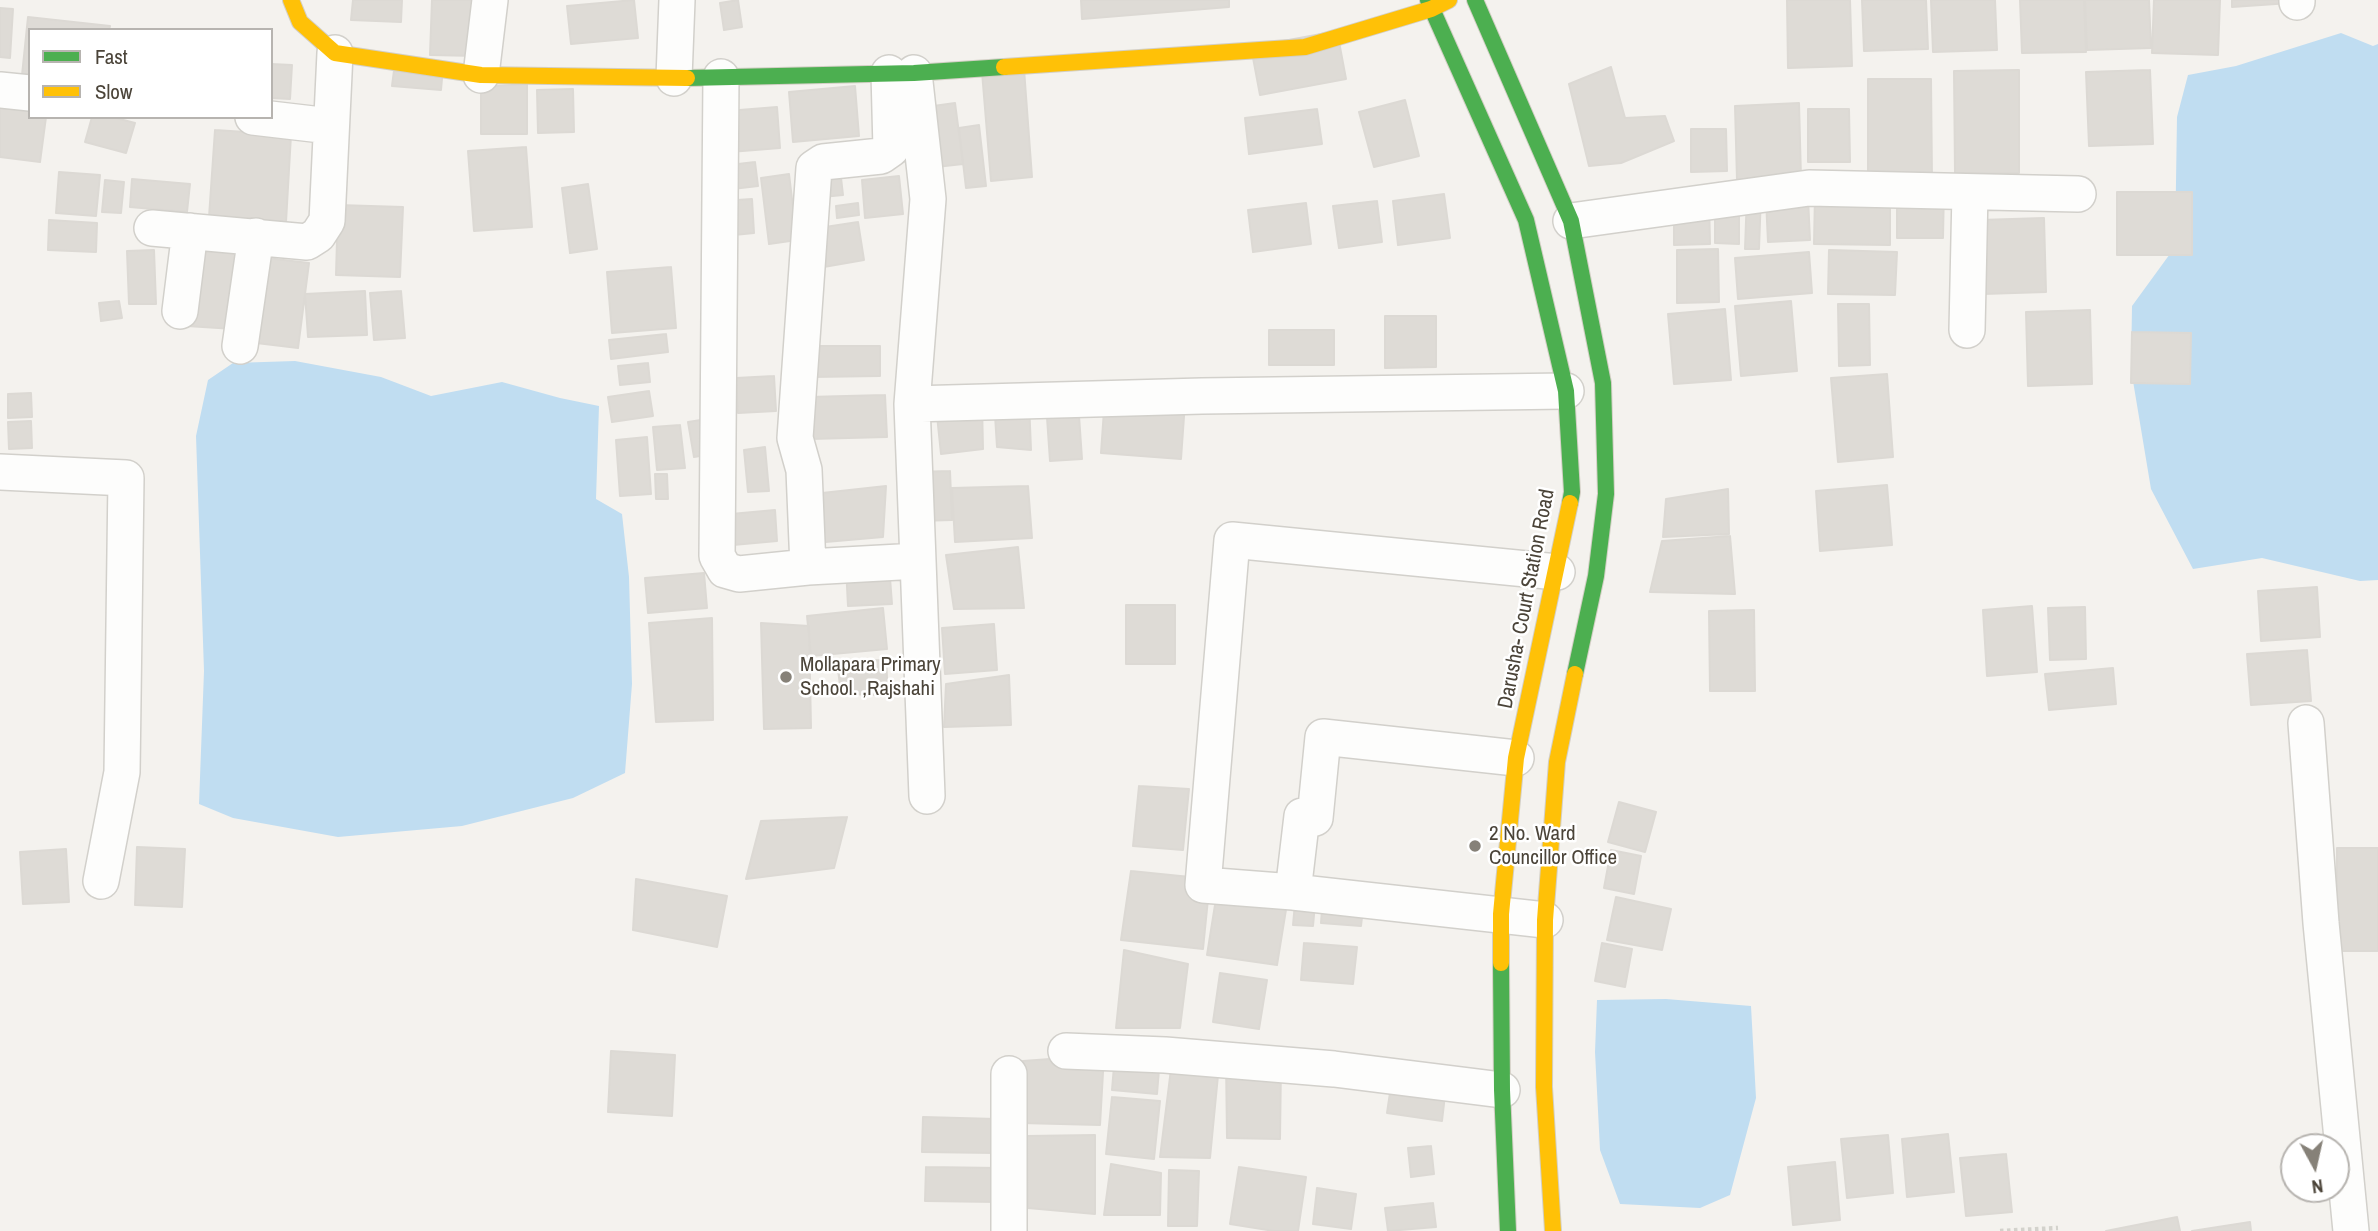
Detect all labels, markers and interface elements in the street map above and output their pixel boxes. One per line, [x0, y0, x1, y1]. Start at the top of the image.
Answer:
legend [28, 28, 273, 119]
text: Fast [95, 42, 128, 71]
text: Slow [95, 77, 132, 106]
street label: Darusha- Court Station Road [1493, 487, 1561, 711]
place label: Mollapara Primary School. ,Rajshahi [800, 652, 941, 702]
marker: Mollapara Primary School. ,Rajshahi [778, 669, 794, 685]
place label: 2 No. Ward Councillor Office [1489, 821, 1617, 871]
marker: 2 No. Ward Councillor Office [1467, 838, 1483, 854]
north arrow [2280, 1133, 2350, 1203]
text: N [2310, 1173, 2325, 1200]

